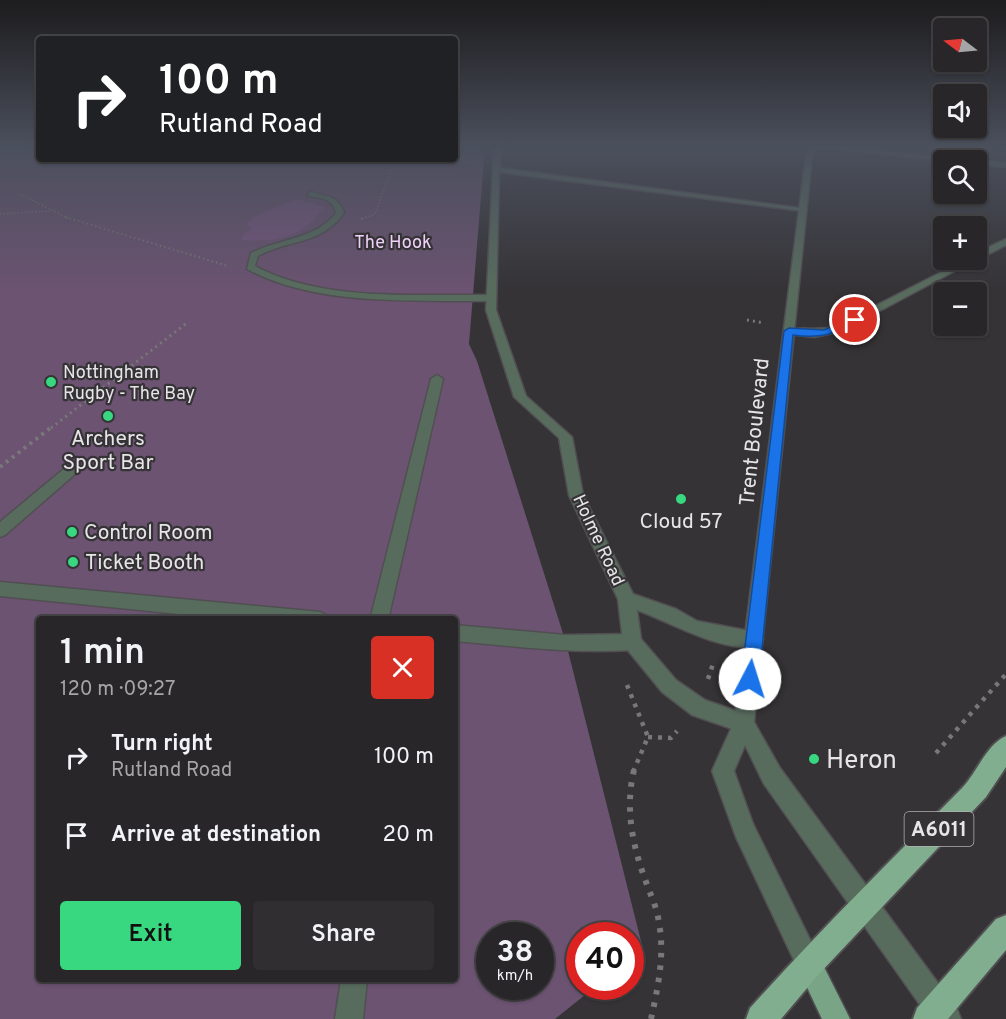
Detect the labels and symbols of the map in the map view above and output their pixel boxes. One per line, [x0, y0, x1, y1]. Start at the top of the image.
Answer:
north arrow [933, 18, 987, 72]
park label: The Hook [354, 232, 432, 255]
pin [829, 294, 880, 345]
street label: Trent Boulevard [734, 357, 777, 508]
place label: Nottingham Rugby - The Bay [63, 362, 195, 406]
marker: Nottingham Rugby - The Bay [44, 375, 58, 389]
marker: Archers Sport Bar [101, 409, 115, 423]
place label: Archers Sport Bar [62, 426, 154, 477]
street label: Holme Road [566, 491, 629, 590]
marker: Cloud 57 [674, 492, 688, 506]
place label: Cloud 57 [639, 509, 723, 536]
place label: Control Room [84, 520, 213, 547]
marker: Control Room [65, 525, 79, 539]
place label: Ticket Booth [85, 550, 204, 577]
marker: Ticket Booth [66, 555, 80, 569]
position arrow [718, 647, 782, 711]
place label: Heron [826, 745, 897, 778]
marker: Heron [807, 752, 821, 766]
road number: A6011 [904, 812, 974, 846]
speed limit sign: 40 [566, 922, 644, 1000]

